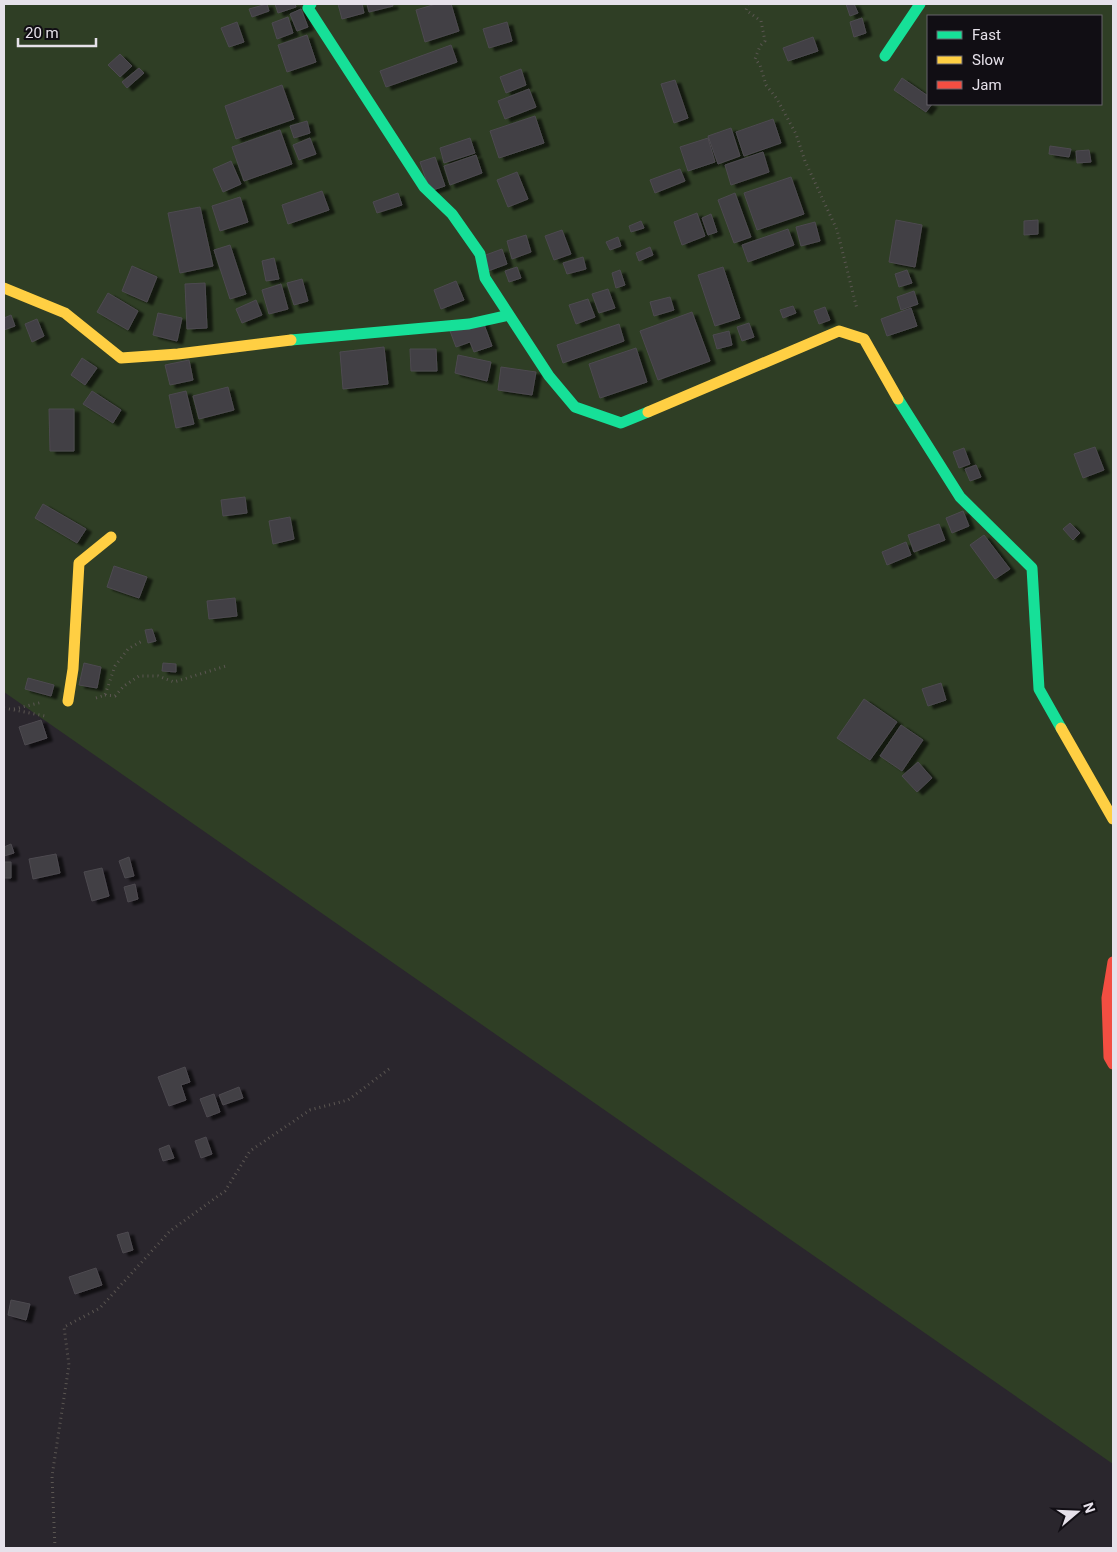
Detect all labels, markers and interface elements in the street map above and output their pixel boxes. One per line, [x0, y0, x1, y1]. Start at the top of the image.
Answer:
scale bar [18, 15, 95, 47]
legend [927, 15, 1102, 105]
text: 20 m [25, 24, 59, 42]
text: Fast [972, 26, 1001, 44]
text: Slow [972, 51, 1004, 69]
text: Jam [972, 76, 1002, 94]
north arrow [1052, 1487, 1102, 1537]
text: N [1080, 1500, 1098, 1515]

